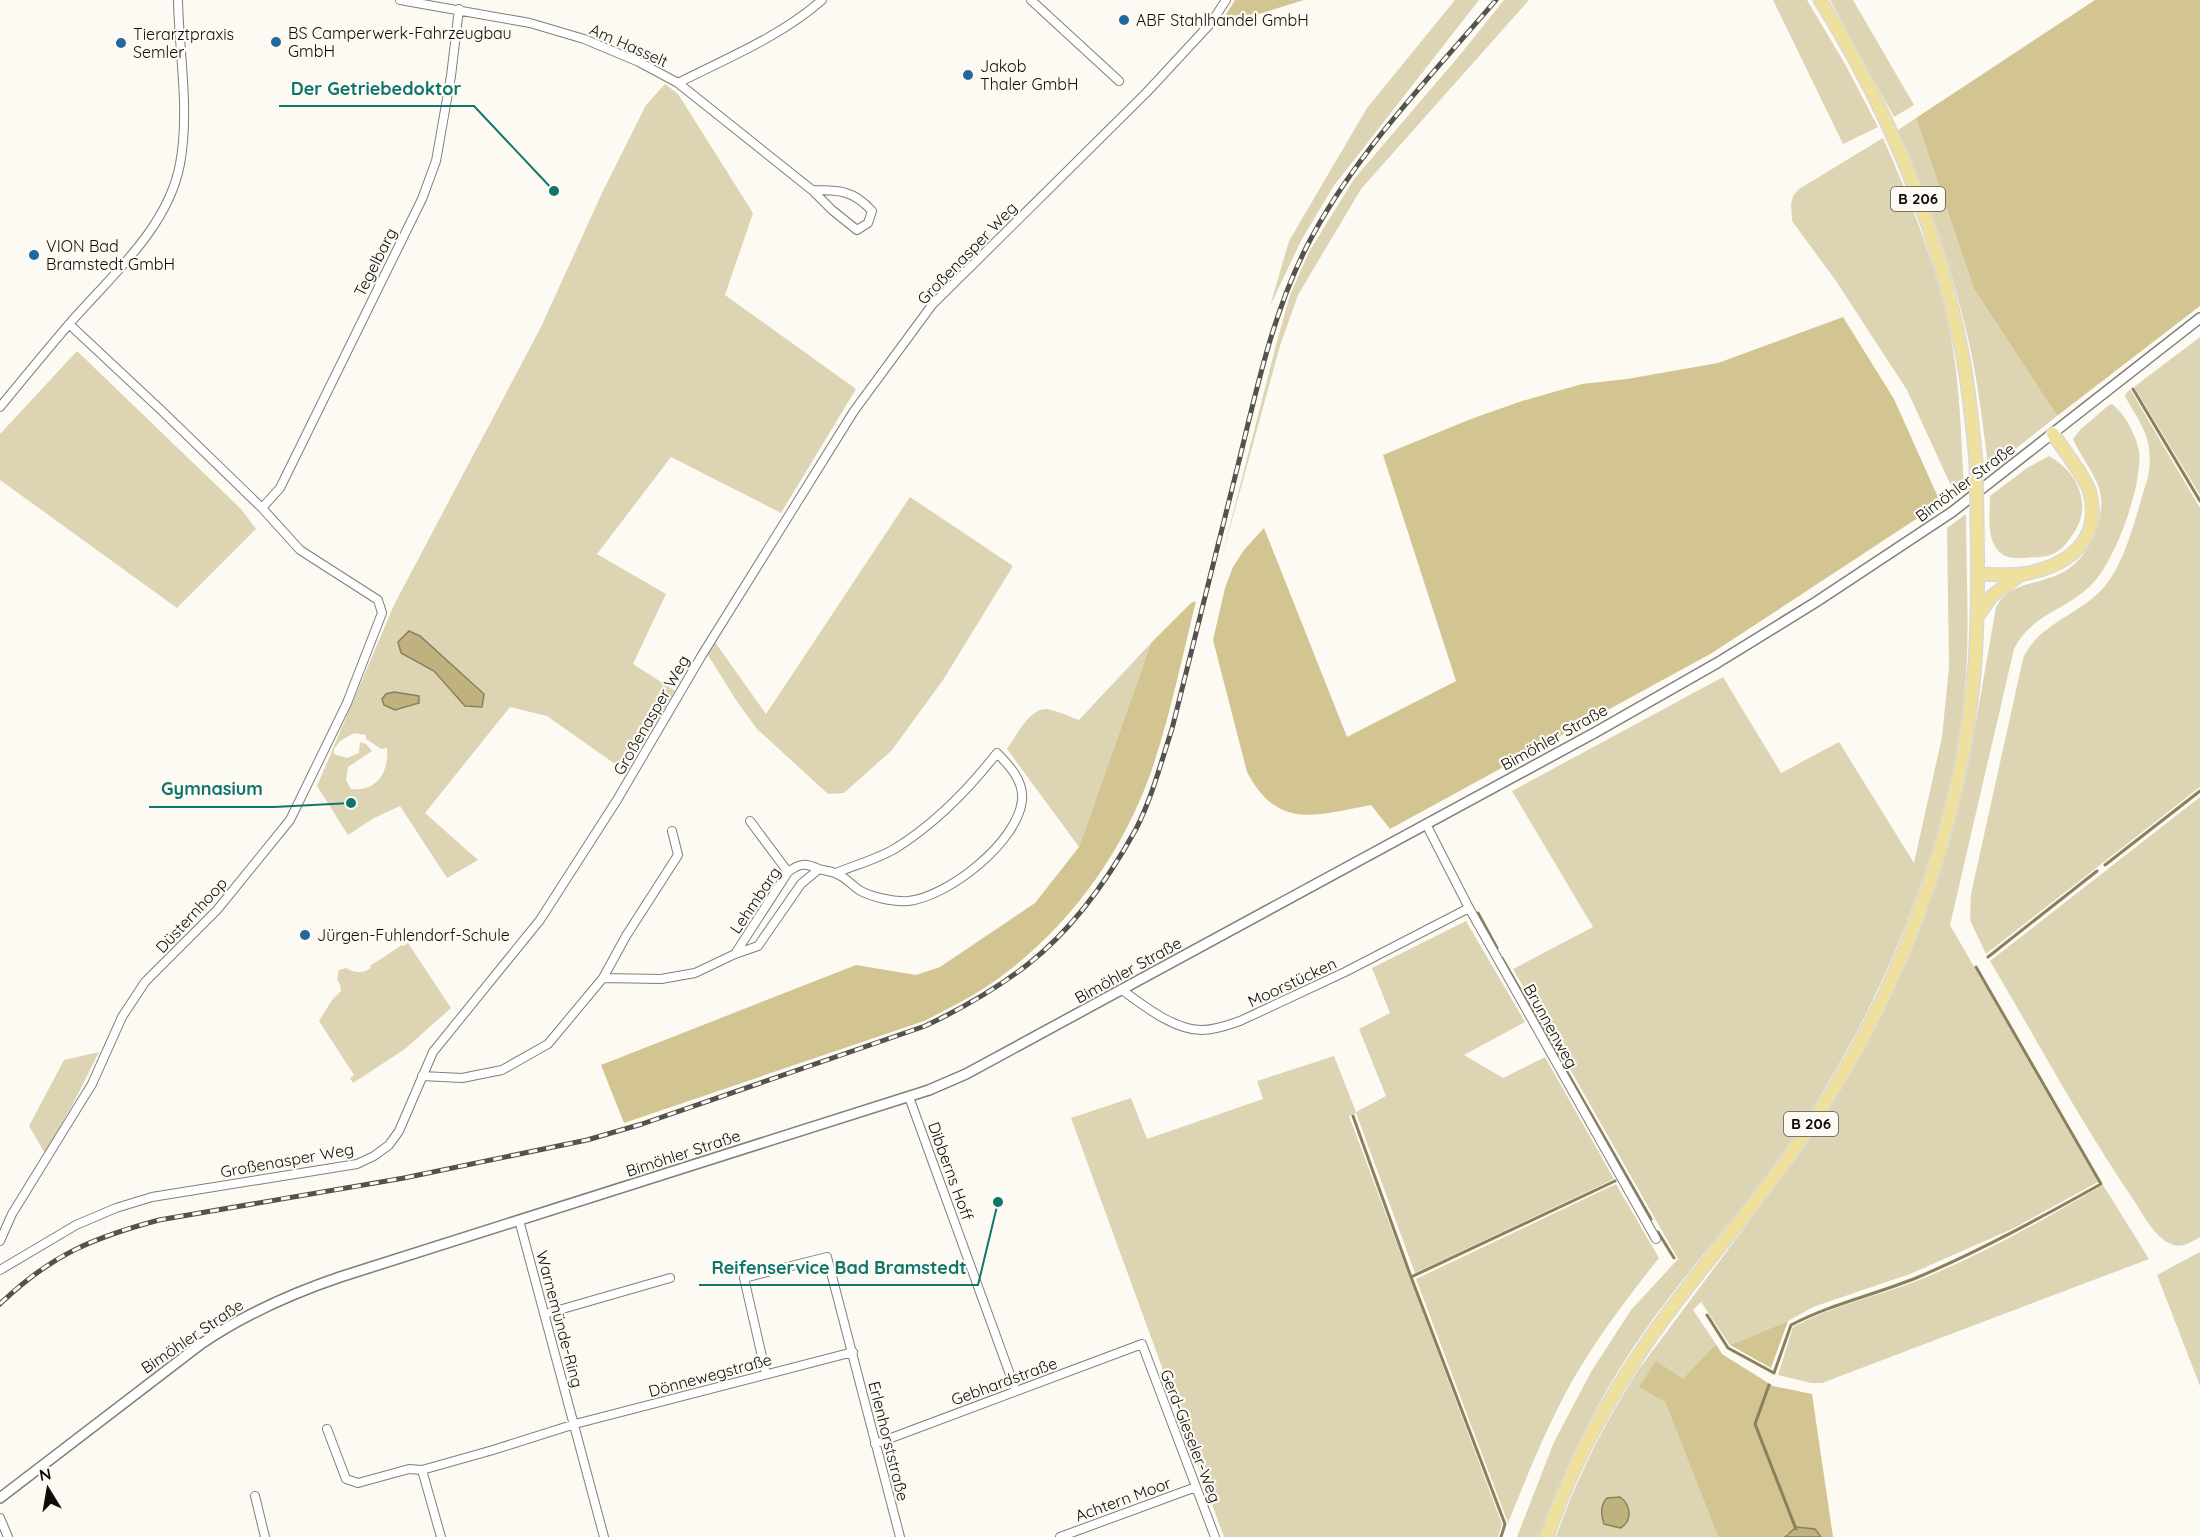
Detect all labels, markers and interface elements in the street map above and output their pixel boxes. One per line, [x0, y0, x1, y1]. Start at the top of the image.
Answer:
place label: ABF Stahlhandel GmbH [1136, 10, 1309, 30]
marker: ABF Stahlhandel GmbH [1117, 13, 1131, 27]
street label: Am Hasselt [587, 19, 671, 71]
place label: BS Camperwerk-Fahrzeugbau GmbH [288, 23, 512, 61]
place label: Tierarztpraxis Semler [133, 24, 234, 62]
marker: BS Camperwerk-Fahrzeugbau GmbH [269, 35, 283, 49]
marker: Tierarztpraxis Semler [114, 36, 128, 50]
place label: Jakob Thaler GmbH [980, 56, 1078, 94]
marker: Jakob Thaler GmbH [961, 68, 975, 82]
callout: Der Getriebedoktor [279, 70, 474, 106]
text: Der Getriebedoktor [291, 77, 462, 100]
road number: B 206 [1891, 187, 1945, 211]
street label: Großenasper Weg [913, 197, 1021, 309]
street label: Tegelbarg [349, 224, 401, 300]
place label: VION Bad Bramstedt GmbH [46, 236, 175, 274]
marker: VION Bad Bramstedt GmbH [27, 248, 41, 262]
street label: Bimöhler Straße [1911, 438, 2019, 526]
street label: Großenasper Weg [609, 651, 693, 779]
street label: Bimöhler Straße [1497, 699, 1611, 775]
callout: Gymnasium [149, 771, 274, 807]
text: Gymnasium [161, 777, 263, 800]
street label: Lehmbarg [725, 863, 785, 937]
street label: Düsternhoop [151, 873, 231, 957]
place label: Jürgen-Fuhlendorf-Schule [317, 925, 510, 945]
marker: Jürgen-Fuhlendorf-Schule [298, 928, 312, 942]
street label: Bimöhler Straße [1071, 932, 1185, 1008]
street label: Moorstücken [1244, 953, 1340, 1011]
street label: Brunnenweg [1520, 980, 1582, 1072]
road number: B 206 [1784, 1112, 1838, 1136]
street label: Dibberns Hoff [924, 1119, 978, 1223]
street label: Bimöhler Straße [623, 1125, 743, 1181]
street label: Großenasper Weg [219, 1138, 355, 1182]
street label: Warnemünde-Ring [532, 1248, 588, 1390]
callout: Reifenservice Bad Bramstedt [699, 1249, 978, 1285]
text: Reifenservice Bad Bramstedt [711, 1256, 967, 1279]
street label: Bimöhler Straße [137, 1294, 247, 1378]
street label: Dönnewegstraße [646, 1349, 774, 1401]
street label: Gebhardstraße [948, 1353, 1060, 1409]
street label: Gerd-Gieseler-Weg [1156, 1367, 1226, 1505]
street label: Erlenhorststraße [864, 1379, 914, 1503]
north arrow [18, 1459, 78, 1519]
text: N [37, 1463, 53, 1485]
street label: Achtern Moor [1072, 1472, 1174, 1526]

